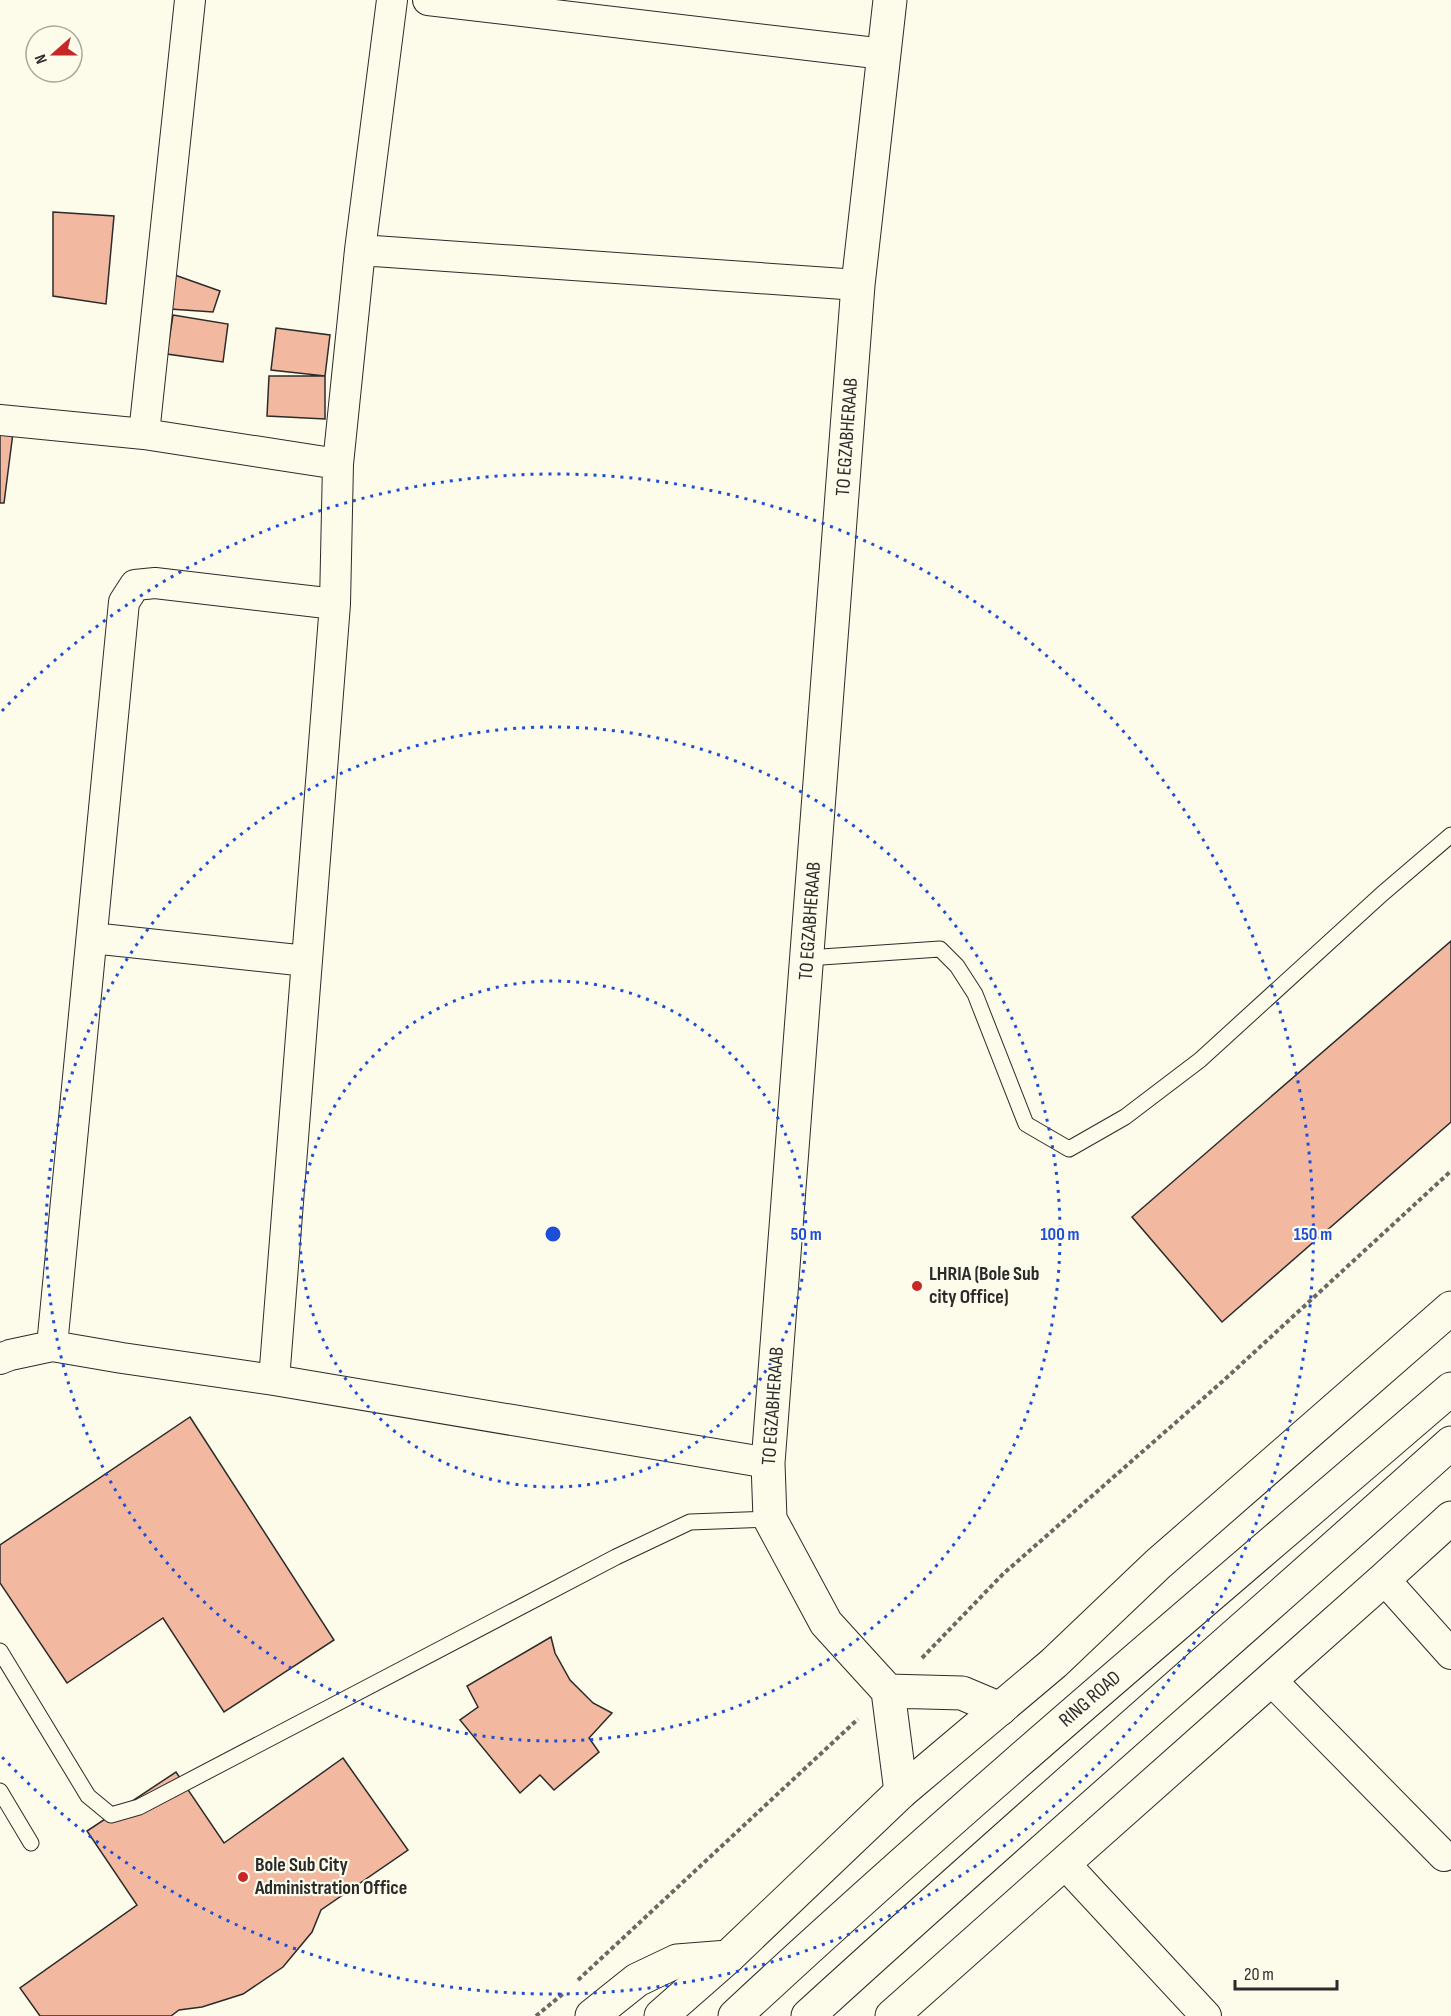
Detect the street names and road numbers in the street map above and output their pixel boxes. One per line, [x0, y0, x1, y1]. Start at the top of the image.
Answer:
street label: TO EGZABHERAAB [831, 377, 863, 497]
street label: TO EGZABHERAAB [794, 861, 826, 981]
street label: TO EGZABHERAAB [757, 1346, 789, 1466]
street label: RING ROAD [1054, 1666, 1126, 1732]

